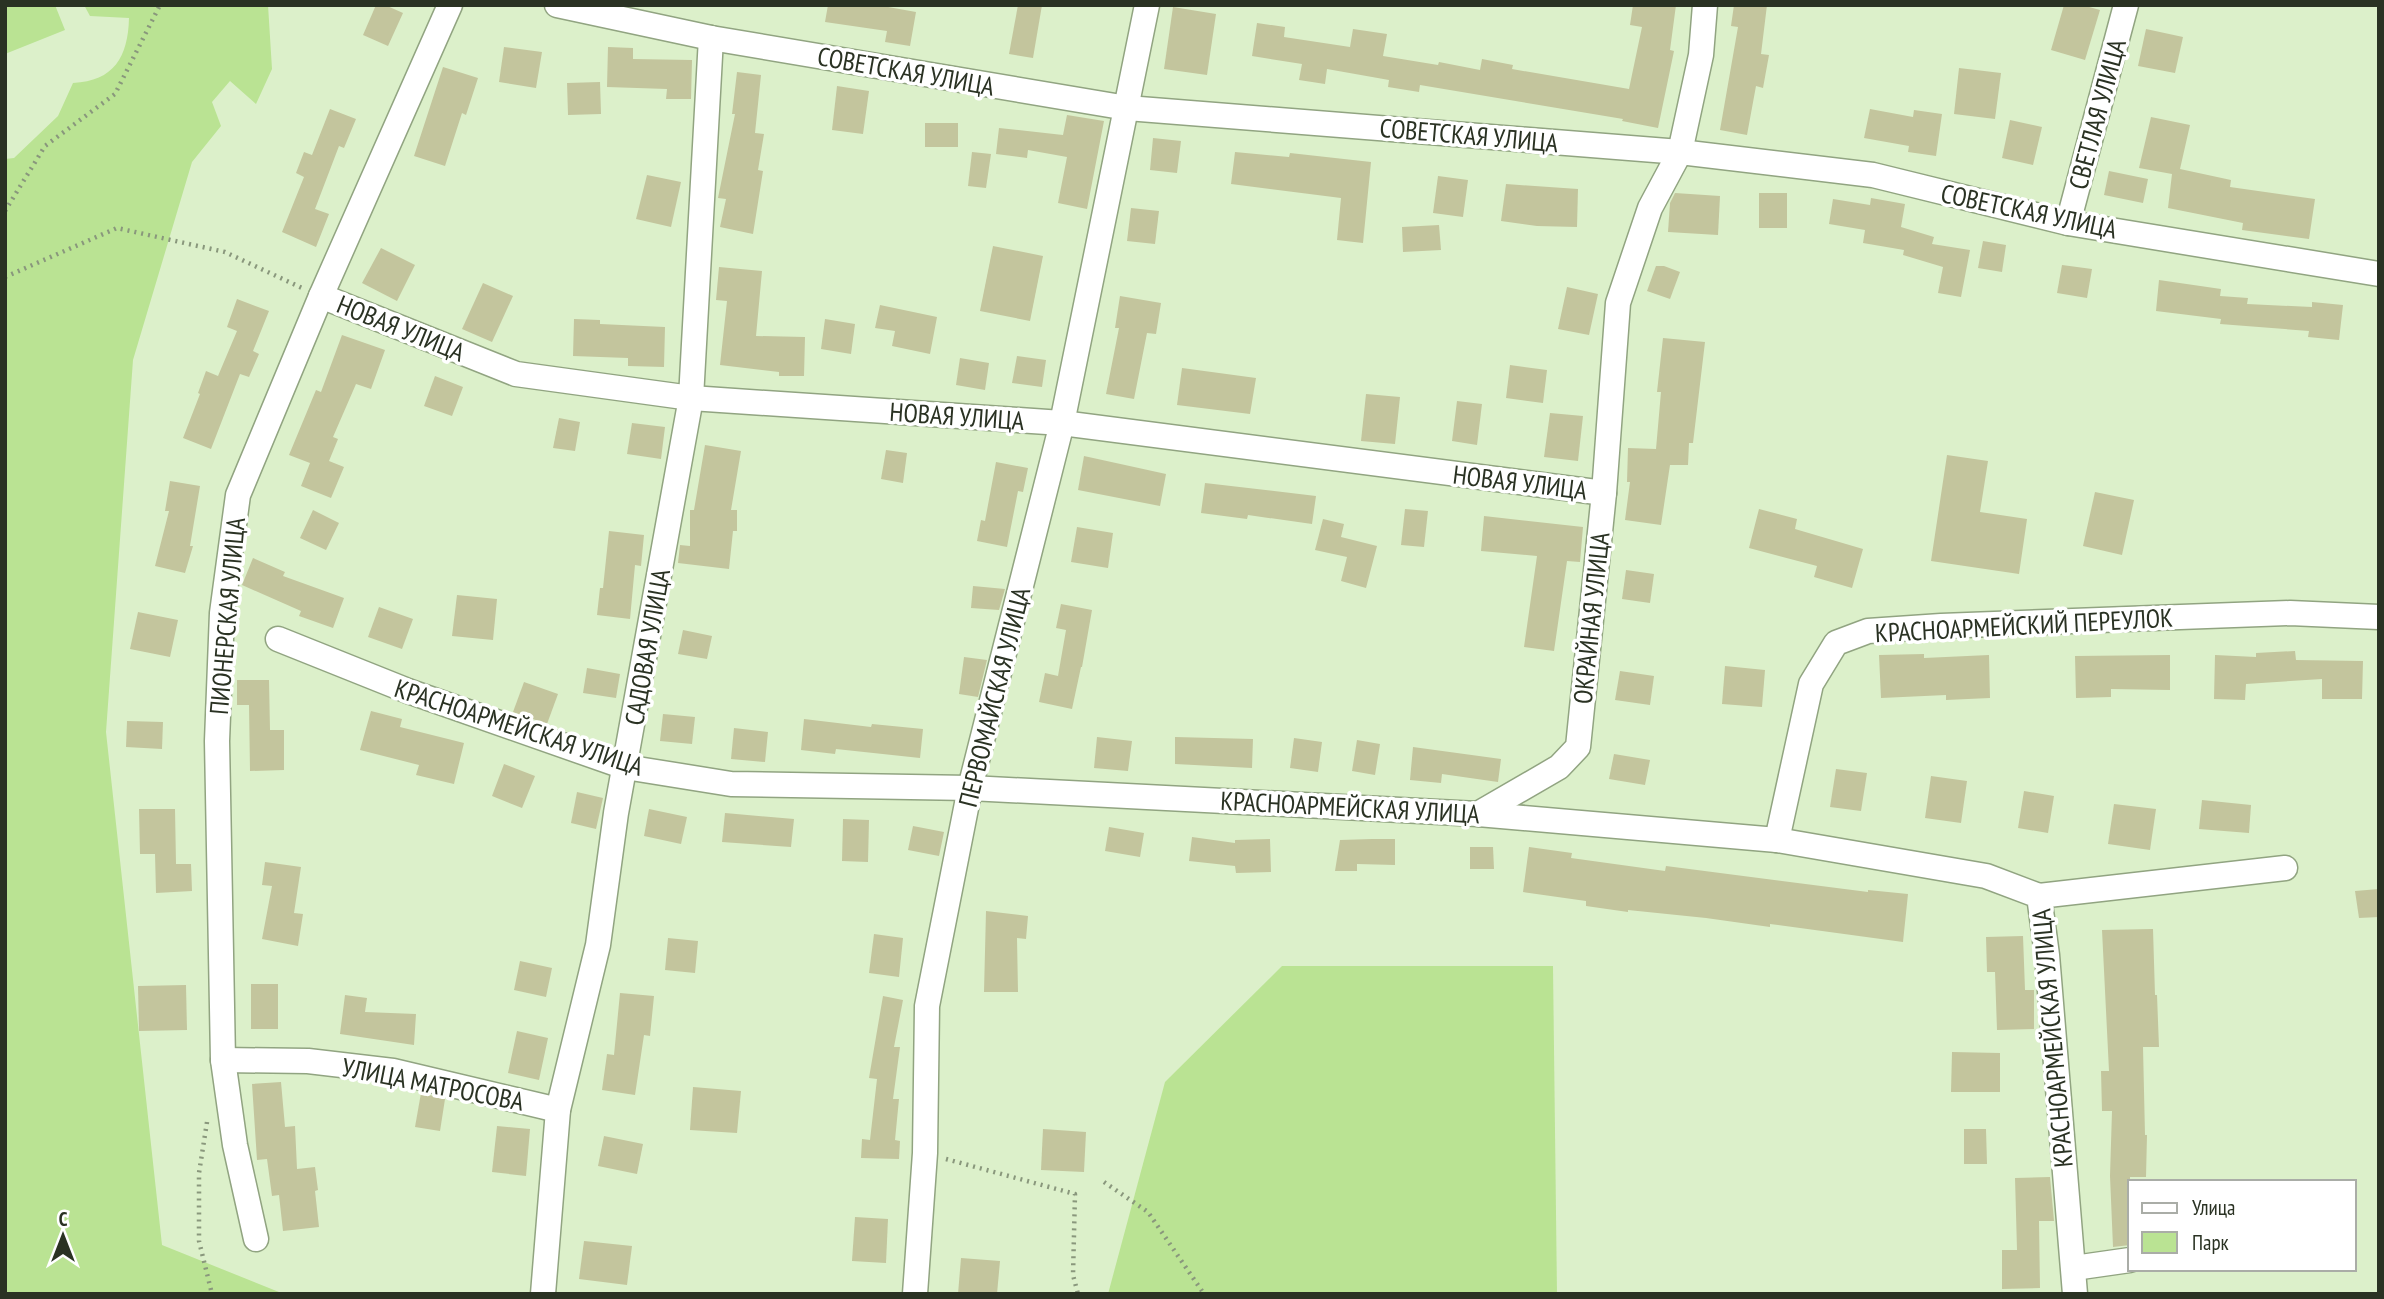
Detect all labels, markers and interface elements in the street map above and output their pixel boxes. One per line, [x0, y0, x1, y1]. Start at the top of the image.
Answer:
street label: СВЕТЛАЯ УЛИЦА [2061, 35, 2133, 193]
street label: СОВЕТСКАЯ УЛИЦА [815, 39, 998, 103]
street label: СОВЕТСКАЯ УЛИЦА [1378, 111, 1560, 159]
street label: СОВЕТСКАЯ УЛИЦА [1938, 176, 2121, 246]
street label: НОВАЯ УЛИЦА [332, 287, 470, 369]
street label: НОВАЯ УЛИЦА [889, 395, 1026, 437]
street label: НОВАЯ УЛИЦА [1451, 457, 1590, 507]
street label: ПИОНЕРСКАЯ УЛИЦА [202, 515, 252, 716]
street label: ОКРАЙНАЯ УЛИЦА [1566, 530, 1616, 705]
street label: САДОВАЯ УЛИЦА [617, 566, 677, 728]
street label: ПЕРВОМАЙСКАЯ УЛИЦА [951, 583, 1037, 810]
street label: КРАСНОАРМЕЙСКИЙ ПЕРЕУЛОК [1874, 601, 2174, 649]
street label: КРАСНОАРМЕЙСКАЯ УЛИЦА [390, 671, 648, 783]
street label: КРАСНОАРМЕЙСКАЯ УЛИЦА [1220, 784, 1481, 830]
street label: КРАСНОАРМЕЙСКАЯ УЛИЦА [2024, 907, 2080, 1169]
street label: УЛИЦА МАТРОСОВА [339, 1050, 528, 1118]
legend [2128, 1180, 2356, 1271]
text: Улица [2192, 1194, 2235, 1221]
north arrow [28, 1201, 98, 1271]
text: С [59, 1207, 68, 1231]
text: Парк [2192, 1229, 2229, 1256]

